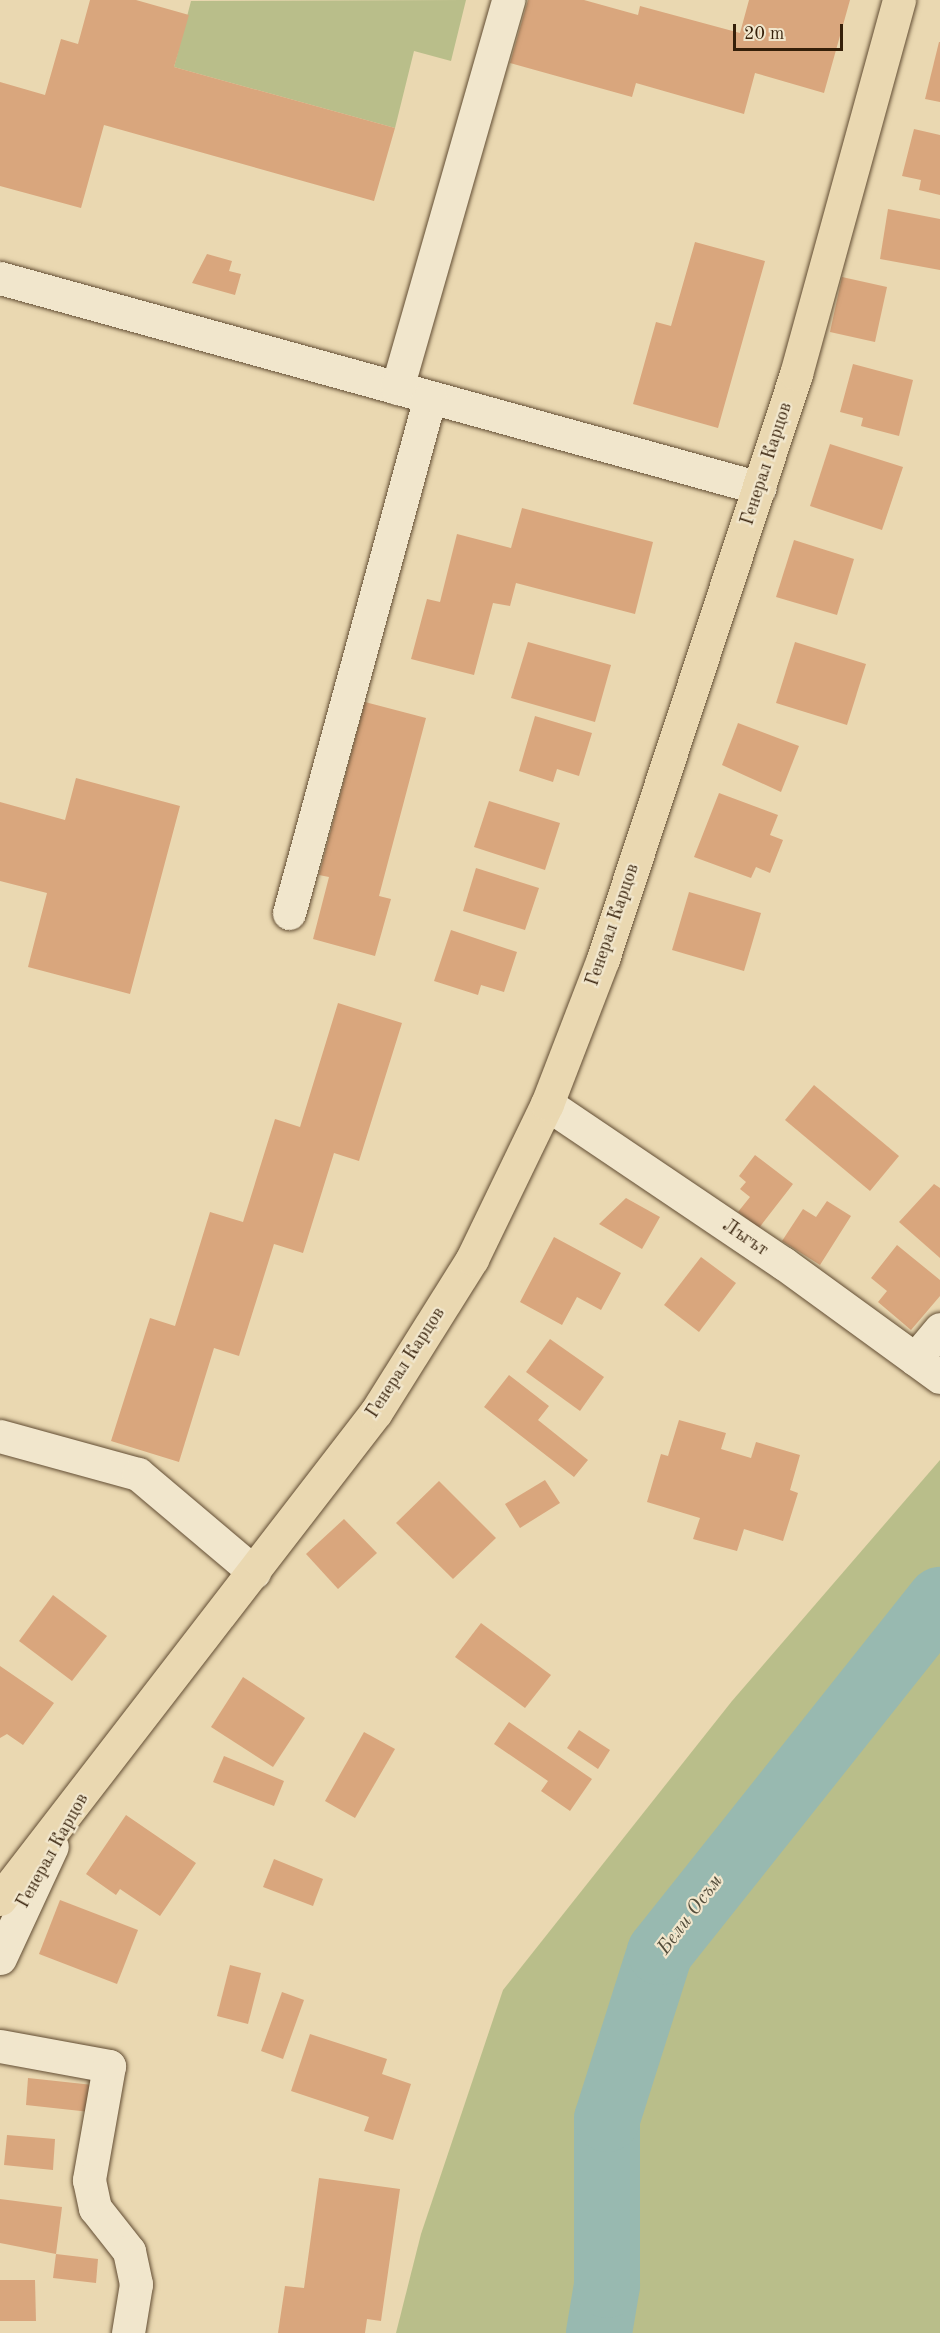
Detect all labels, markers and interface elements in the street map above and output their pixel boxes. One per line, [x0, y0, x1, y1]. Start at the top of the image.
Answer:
scale bar [736, 12, 846, 50]
text: 20 m [744, 25, 784, 43]
street label: Генерал Карцов [737, 400, 797, 528]
street label: Генерал Карцов [582, 861, 644, 989]
street label: Лъгът [718, 1215, 772, 1261]
street label: Генерал Карцов [362, 1303, 450, 1423]
street label: Генерал Карцов [13, 1790, 93, 1912]
water label: Бели Осъм [653, 1870, 729, 1960]

